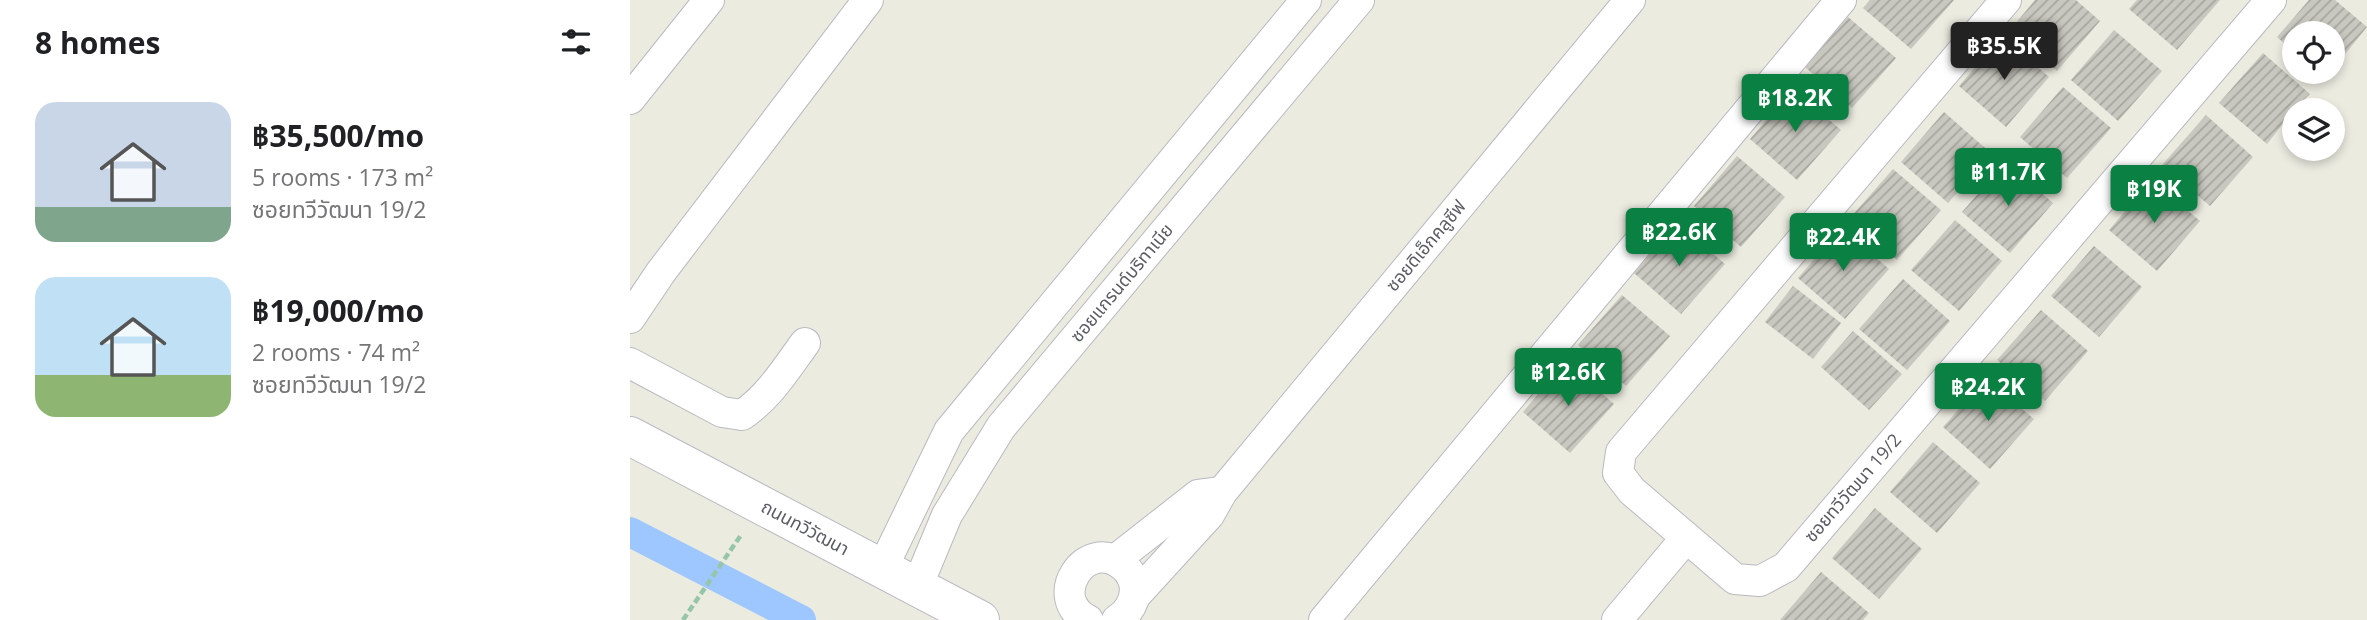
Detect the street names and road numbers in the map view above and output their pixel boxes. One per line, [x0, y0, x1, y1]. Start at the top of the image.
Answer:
street label: ซอยดิเอ็กคลูซีฟ [1380, 195, 1471, 297]
street label: ซอยแกรนด์บริทาเนีย [1065, 218, 1178, 347]
street label: ซอยทวีวัฒนา 19/2 [1798, 428, 1906, 547]
street label: ถนนทวีวัฒนา [757, 494, 854, 560]

